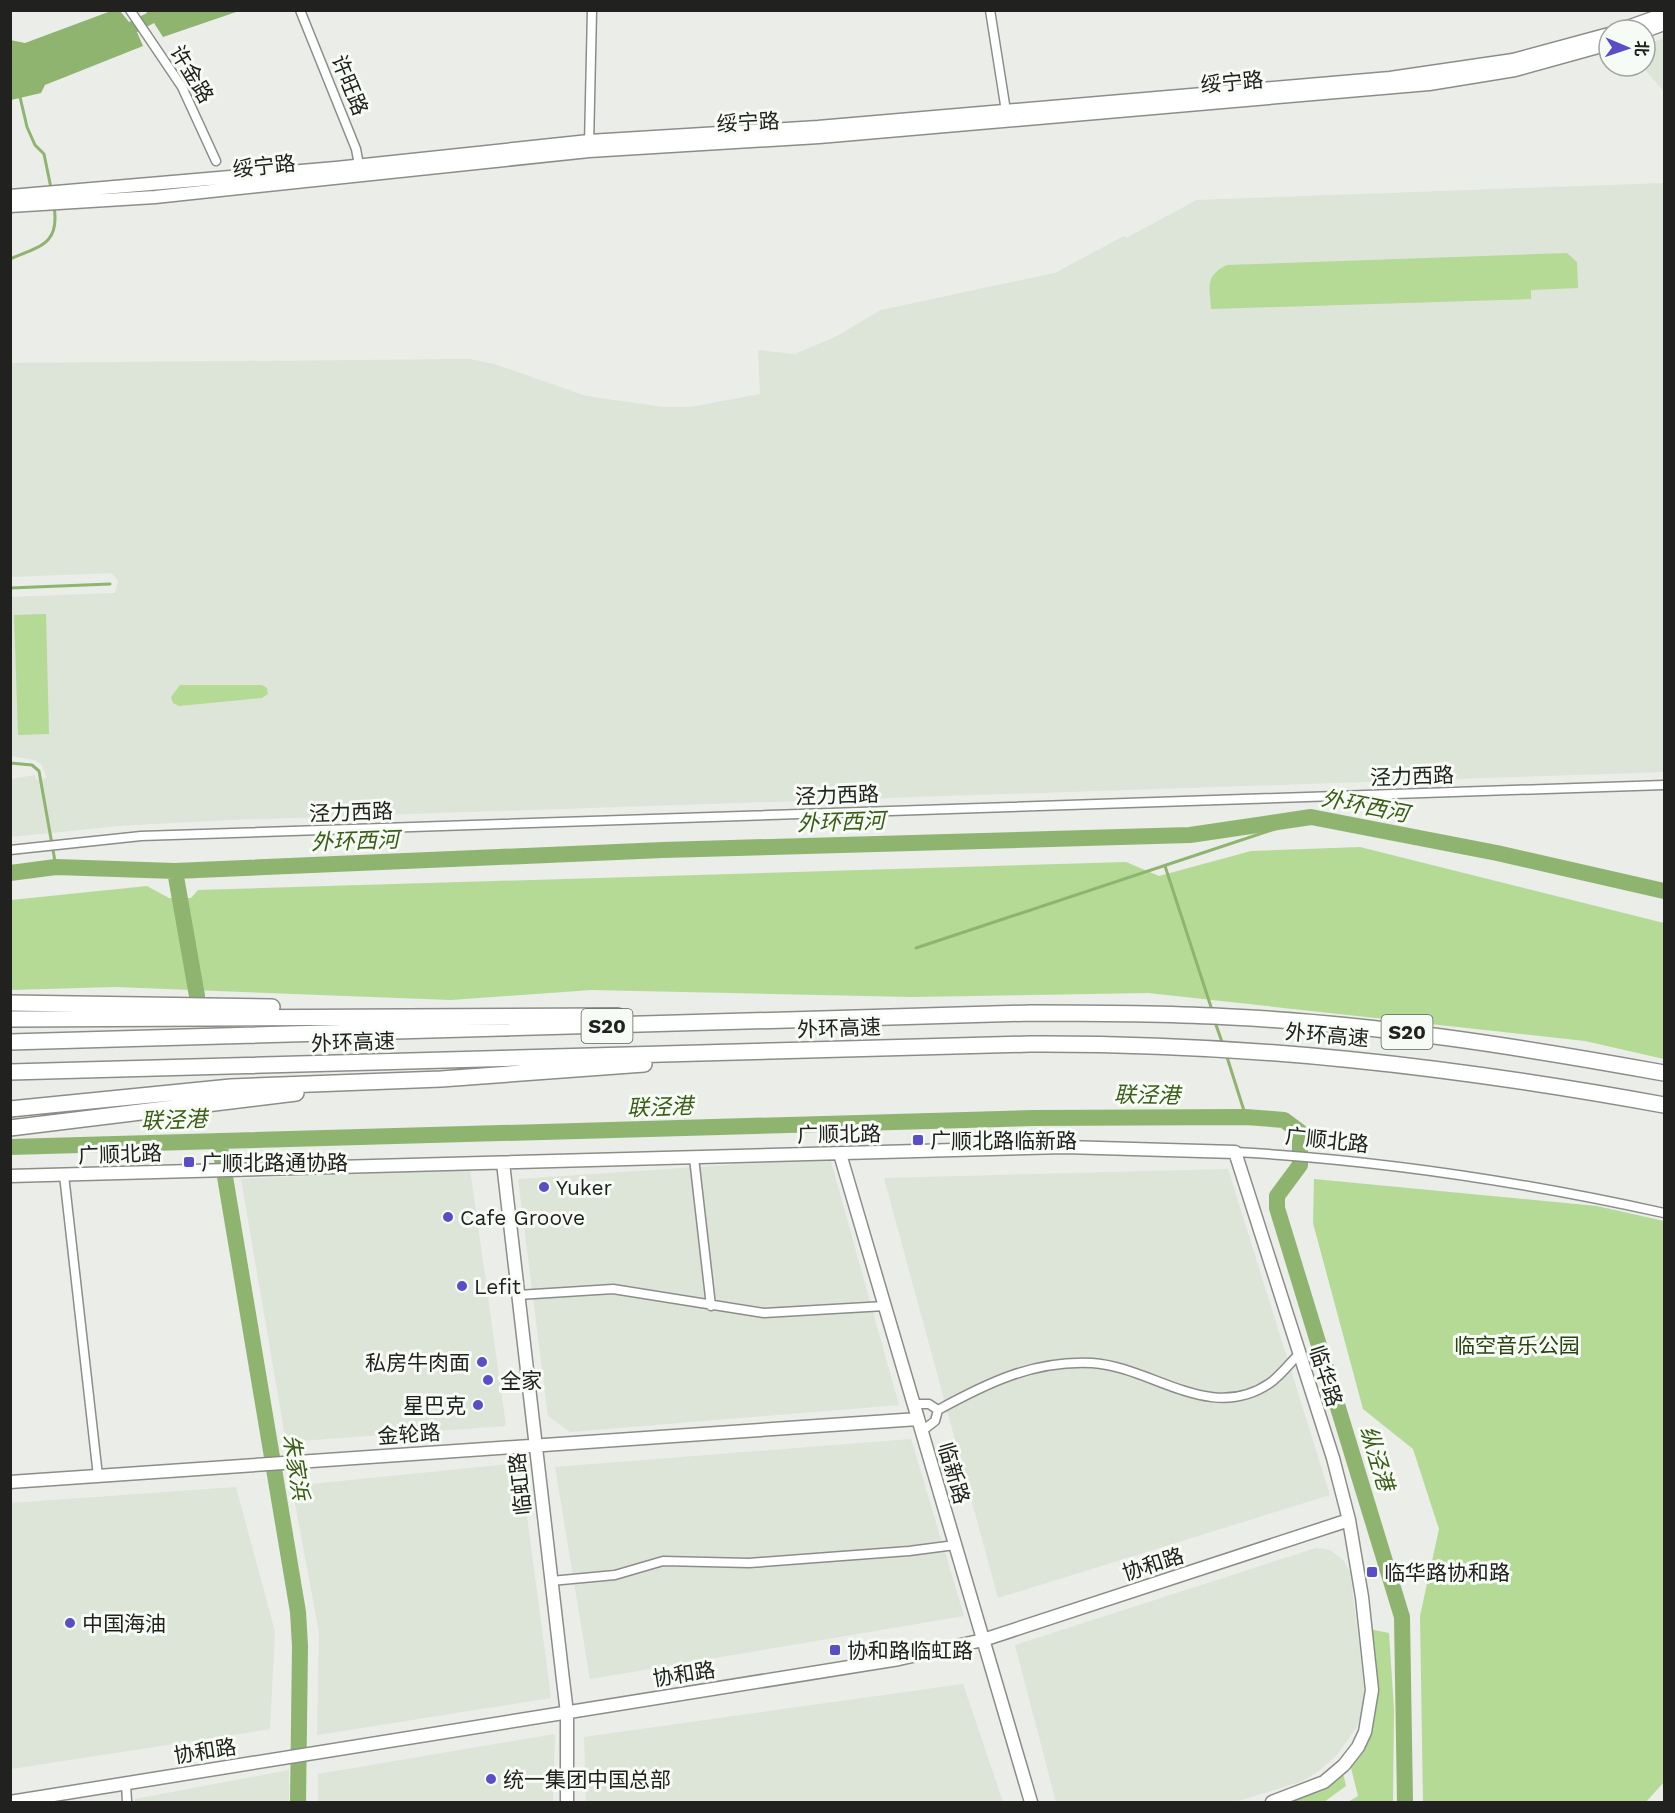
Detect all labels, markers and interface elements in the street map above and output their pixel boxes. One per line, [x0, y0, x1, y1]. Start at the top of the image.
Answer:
north arrow [1597, 18, 1657, 78]
text: 北 [1632, 40, 1651, 57]
street label: 许金路 [165, 41, 219, 107]
street label: 许旺路 [327, 51, 373, 119]
street label: 绥宁路 [1200, 67, 1264, 97]
street label: 绥宁路 [716, 108, 780, 136]
street label: 绥宁路 [231, 150, 297, 182]
street label: 泾力西路 [1370, 762, 1454, 790]
street label: 泾力西路 [795, 781, 879, 809]
water label: 外环西河 [1319, 785, 1414, 827]
street label: 泾力西路 [309, 798, 393, 826]
water label: 外环西河 [797, 808, 889, 836]
water label: 外环西河 [311, 827, 403, 855]
road number: S20 [582, 1009, 632, 1043]
street label: 外环高速 [797, 1014, 881, 1042]
road number: S20 [1382, 1015, 1432, 1049]
street label: 外环高速 [1284, 1019, 1370, 1051]
street label: 外环高速 [311, 1028, 395, 1056]
water label: 联泾港 [1114, 1082, 1183, 1108]
water label: 联泾港 [627, 1093, 696, 1121]
water label: 联泾港 [141, 1106, 210, 1134]
street label: 广顺北路 [797, 1121, 881, 1147]
street label: 广顺北路 [1284, 1123, 1370, 1157]
place label: 广顺北路临新路 [930, 1128, 1077, 1153]
marker: 广顺北路临新路 [911, 1133, 925, 1147]
street label: 广顺北路 [78, 1140, 162, 1168]
place label: 广顺北路通协路 [201, 1150, 348, 1175]
marker: 广顺北路通协路 [182, 1155, 196, 1169]
place label: Yuker [556, 1175, 613, 1200]
marker: Yuker [537, 1180, 551, 1194]
place label: Cafe Groove [460, 1205, 585, 1230]
marker: Cafe Groove [441, 1210, 455, 1224]
place label: Lefit [474, 1274, 521, 1299]
marker: Lefit [455, 1279, 469, 1293]
park label: 临空音乐公园 [1454, 1333, 1580, 1358]
street label: 临华路 [1304, 1342, 1348, 1410]
place label: 私房牛肉面 [365, 1350, 470, 1375]
marker: 私房牛肉面 [475, 1355, 489, 1369]
place label: 全家 [500, 1368, 542, 1393]
marker: 全家 [481, 1373, 495, 1387]
place label: 星巴克 [403, 1393, 466, 1418]
marker: 星巴克 [471, 1398, 485, 1412]
street label: 金轮路 [377, 1419, 441, 1449]
water label: 纵泾港 [1355, 1423, 1399, 1496]
water label: 朱家浜 [278, 1432, 314, 1504]
street label: 临新路 [933, 1439, 975, 1507]
street label: 临虹路 [504, 1451, 536, 1517]
street label: 协和路 [1119, 1542, 1187, 1586]
place label: 临华路协和路 [1384, 1560, 1510, 1585]
marker: 临华路协和路 [1365, 1565, 1379, 1579]
place label: 中国海油 [82, 1611, 166, 1636]
marker: 中国海油 [63, 1616, 77, 1630]
place label: 协和路临虹路 [847, 1638, 973, 1663]
marker: 协和路临虹路 [828, 1643, 842, 1657]
street label: 协和路 [651, 1657, 717, 1691]
street label: 协和路 [172, 1734, 238, 1768]
place label: 统一集团中国总部 [503, 1767, 671, 1792]
marker: 统一集团中国总部 [484, 1772, 498, 1786]

